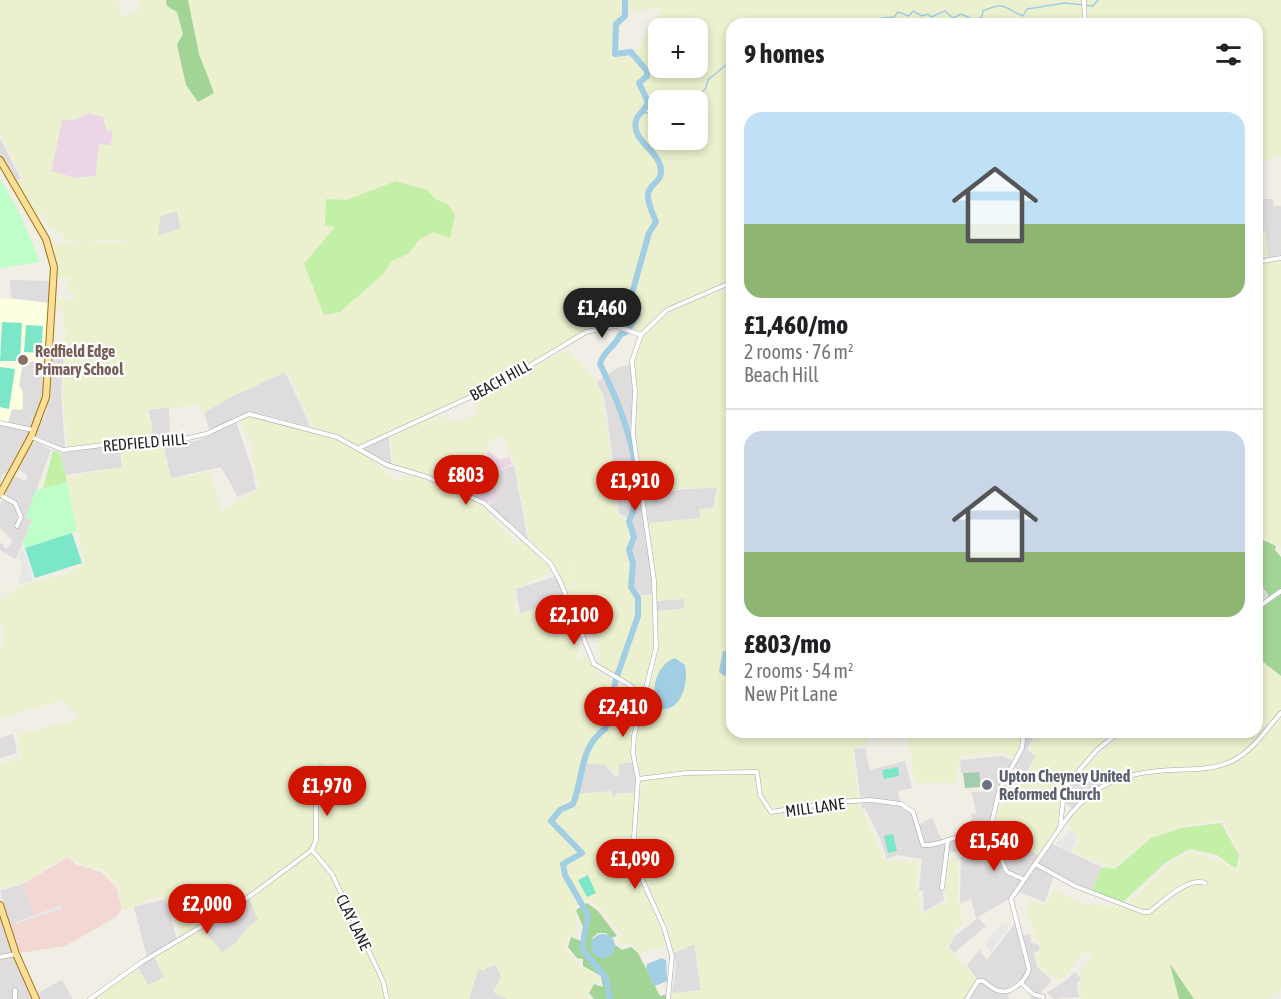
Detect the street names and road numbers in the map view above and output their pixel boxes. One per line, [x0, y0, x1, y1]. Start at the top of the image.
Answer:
street label: BEACH HILL [466, 356, 534, 404]
street label: REDFIELD HILL [102, 429, 189, 455]
street label: MILL LANE [784, 794, 846, 820]
street label: CLAY LANE [333, 891, 375, 953]

